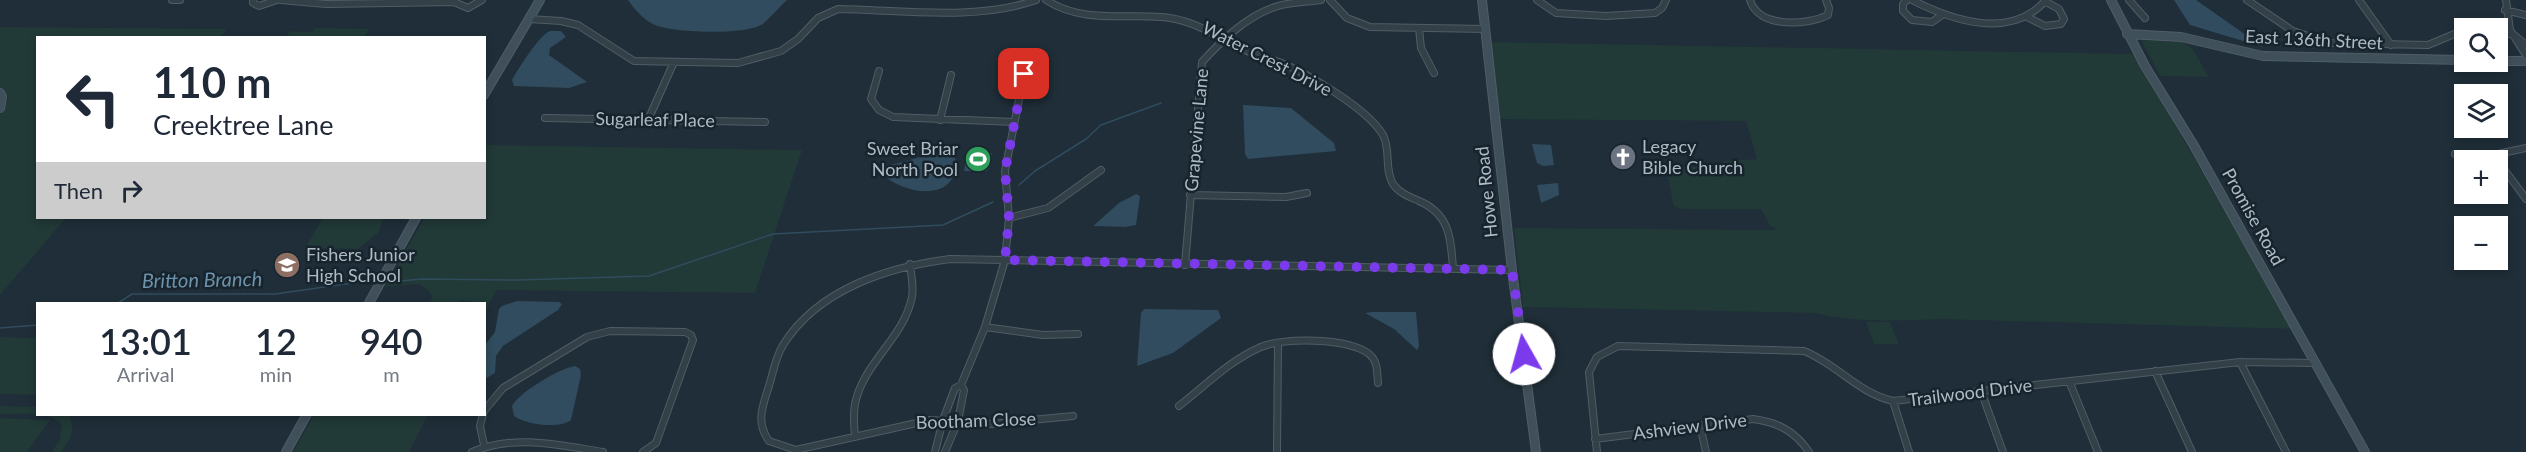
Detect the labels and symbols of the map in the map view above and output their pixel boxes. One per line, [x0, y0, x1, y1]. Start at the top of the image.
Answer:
street label: Water Crest Drive [1199, 16, 1336, 100]
street label: East 136th Street [2245, 24, 2384, 54]
pin [998, 48, 1049, 99]
street label: Grapevine Lane [1180, 68, 1212, 192]
street label: Sugarleaf Place [595, 107, 715, 131]
place label: Legacy Bible Church [1642, 135, 1743, 178]
place label: Sweet Briar North Pool [867, 137, 958, 180]
church icon: Legacy Bible Church [1608, 142, 1638, 172]
sports icon: Sweet Briar North Pool [963, 144, 993, 174]
street label: Howe Road [1470, 145, 1502, 239]
street label: Promise Road [2218, 164, 2290, 269]
place label: Fishers Junior High School [306, 243, 415, 286]
school or university icon: Fishers Junior High School [272, 250, 302, 280]
water label: Britton Branch [142, 266, 262, 292]
position arrow [1492, 322, 1556, 386]
street label: Trailwood Drive [1907, 373, 2033, 411]
street label: Bootham Close [915, 407, 1037, 433]
street label: Ashview Drive [1632, 408, 1748, 444]

